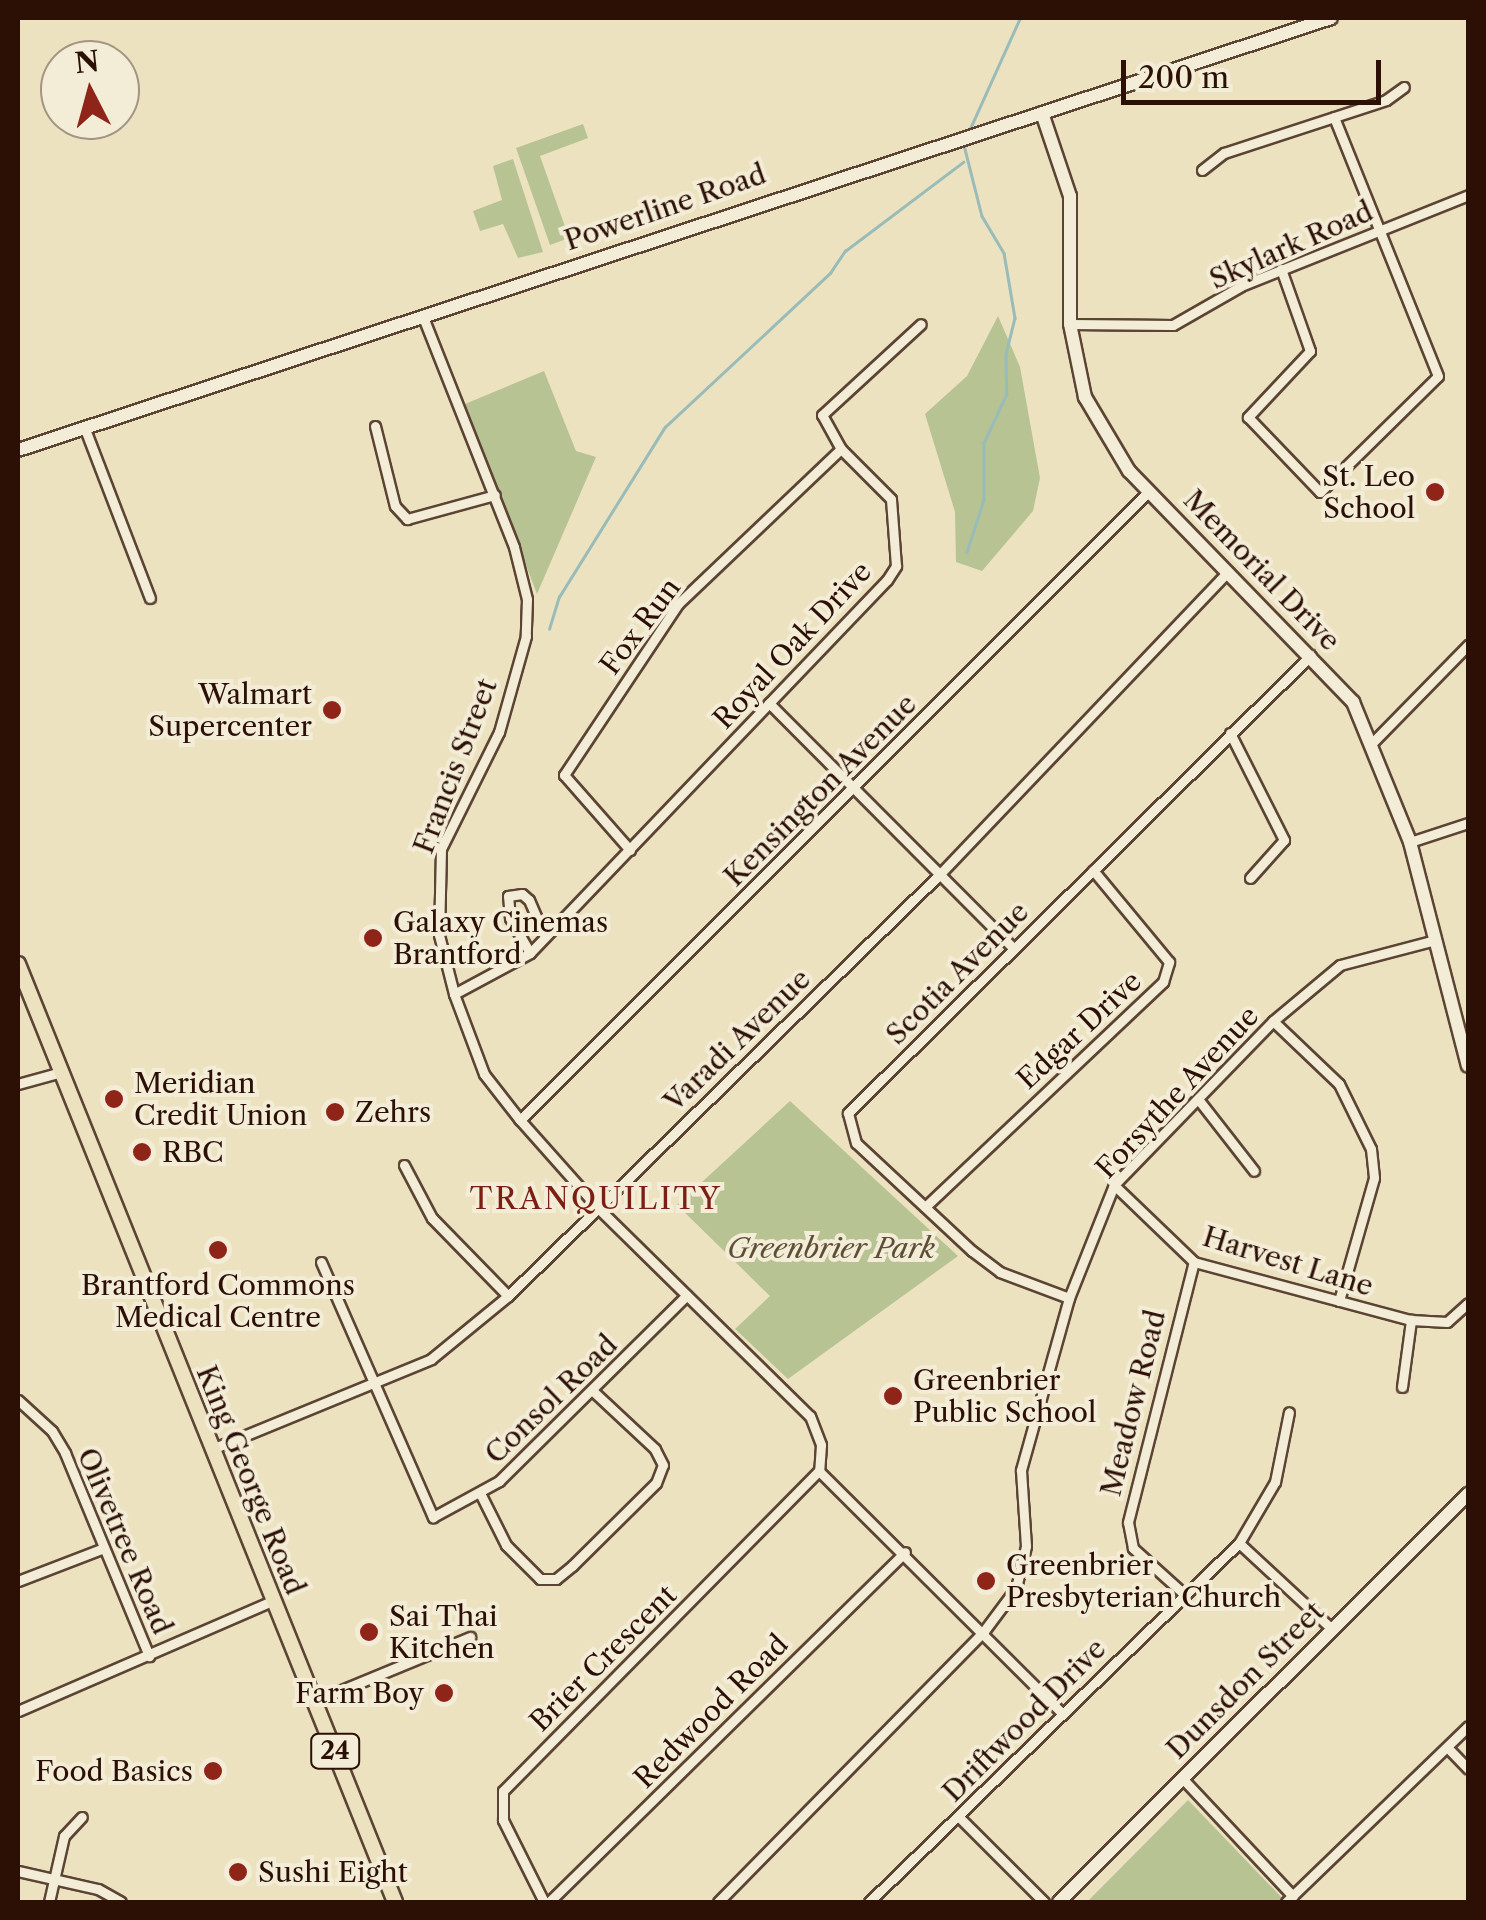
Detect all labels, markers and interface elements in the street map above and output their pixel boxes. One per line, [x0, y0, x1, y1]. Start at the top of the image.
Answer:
north arrow [40, 40, 140, 140]
scale bar [1126, 40, 1386, 102]
text: N [73, 44, 101, 80]
text: 200 m [1138, 59, 1229, 96]
street label: Powerline Road [560, 157, 770, 257]
street label: Skylark Road [1204, 194, 1378, 296]
place label: St. Leo School [1322, 459, 1415, 525]
marker: St. Leo School [1424, 481, 1446, 503]
street label: Memorial Drive [1177, 483, 1347, 657]
street label: Royal Oak Drive [706, 554, 878, 736]
street label: Fox Run [593, 571, 687, 681]
street label: Francis Street [406, 674, 504, 858]
place label: Walmart Supercenter [148, 677, 312, 743]
street label: Kensington Avenue [717, 687, 923, 893]
marker: Walmart Supercenter [321, 699, 343, 721]
street label: Scotia Avenue [878, 894, 1036, 1052]
place label: Galaxy Cinemas Brantford [393, 905, 609, 971]
marker: Galaxy Cinemas Brantford [362, 927, 384, 949]
street label: Varadi Avenue [656, 961, 818, 1119]
street label: Edgar Drive [1010, 964, 1148, 1096]
street label: Forsythe Avenue [1088, 999, 1266, 1185]
place label: Meridian Credit Union [134, 1066, 307, 1132]
marker: Meridian Credit Union [103, 1088, 125, 1110]
place label: Zehrs [355, 1095, 431, 1129]
marker: Zehrs [324, 1101, 346, 1123]
place label: RBC [162, 1135, 224, 1169]
marker: RBC [131, 1141, 153, 1163]
district label: TRANQUILITY [470, 1181, 722, 1217]
street label: Harvest Lane [1199, 1219, 1377, 1303]
park label: Greenbrier Park [727, 1231, 935, 1265]
marker: Brantford Commons Medical Centre [205, 1237, 231, 1263]
place label: Brantford Commons Medical Centre [81, 1268, 355, 1334]
street label: Meadow Road [1094, 1306, 1172, 1500]
street label: Consol Road [478, 1328, 624, 1470]
street label: King George Road [190, 1361, 312, 1599]
place label: Greenbrier Public School [913, 1363, 1096, 1429]
marker: Greenbrier Public School [882, 1385, 904, 1407]
street label: Olivetree Road [71, 1443, 179, 1639]
place label: Greenbrier Presbyterian Church [1006, 1548, 1281, 1614]
marker: Greenbrier Presbyterian Church [975, 1570, 997, 1592]
street label: Brier Crescent [523, 1578, 683, 1738]
street label: Dunsdon Street [1160, 1595, 1330, 1765]
place label: Sai Thai Kitchen [389, 1599, 498, 1665]
marker: Sai Thai Kitchen [358, 1621, 380, 1643]
street label: Redwood Road [627, 1627, 795, 1795]
street label: Driftwood Drive [936, 1632, 1112, 1808]
place label: Farm Boy [295, 1676, 424, 1710]
marker: Farm Boy [433, 1682, 455, 1704]
road number: 24 [310, 1731, 360, 1771]
place label: Food Basics [35, 1754, 193, 1788]
marker: Food Basics [202, 1760, 224, 1782]
place label: Sushi Eight [258, 1855, 408, 1889]
marker: Sushi Eight [227, 1861, 249, 1883]

